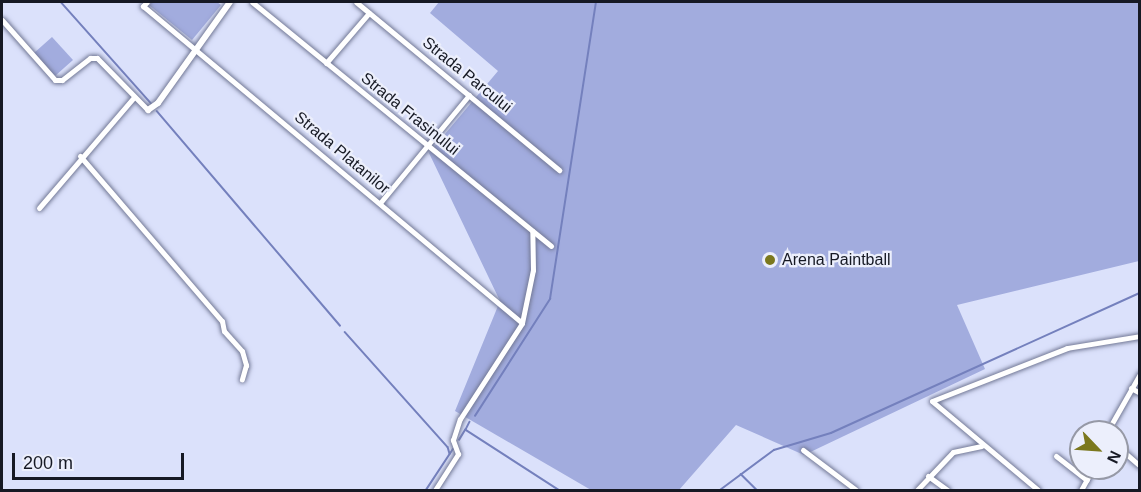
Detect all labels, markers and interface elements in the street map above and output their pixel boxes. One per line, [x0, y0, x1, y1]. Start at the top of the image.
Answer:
street label: Strada Parcului [418, 33, 516, 117]
street label: Strada Frasinului [357, 68, 463, 160]
street label: Strada Platanilor [291, 108, 393, 198]
place label: Arena Paintball [782, 250, 891, 270]
marker: Arena Paintball [763, 253, 777, 267]
north arrow [1069, 420, 1129, 480]
scale bar [15, 441, 188, 479]
text: N [1104, 448, 1124, 466]
text: 200 m [23, 453, 73, 473]

